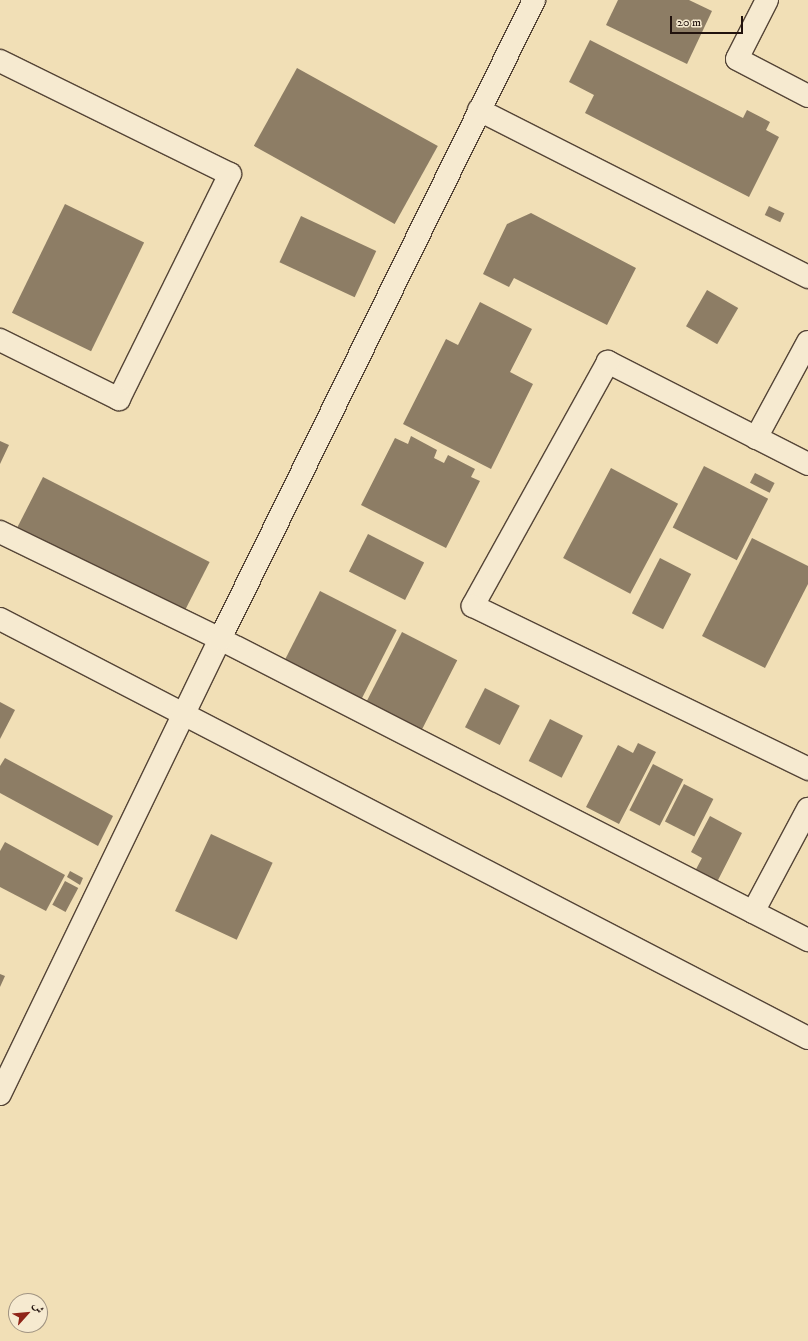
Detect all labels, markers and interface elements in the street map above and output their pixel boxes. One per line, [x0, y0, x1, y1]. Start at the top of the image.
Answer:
scale bar [672, 8, 745, 34]
text: 20 m [677, 15, 701, 30]
north arrow [8, 1293, 48, 1333]
text: ش [29, 1300, 47, 1316]

